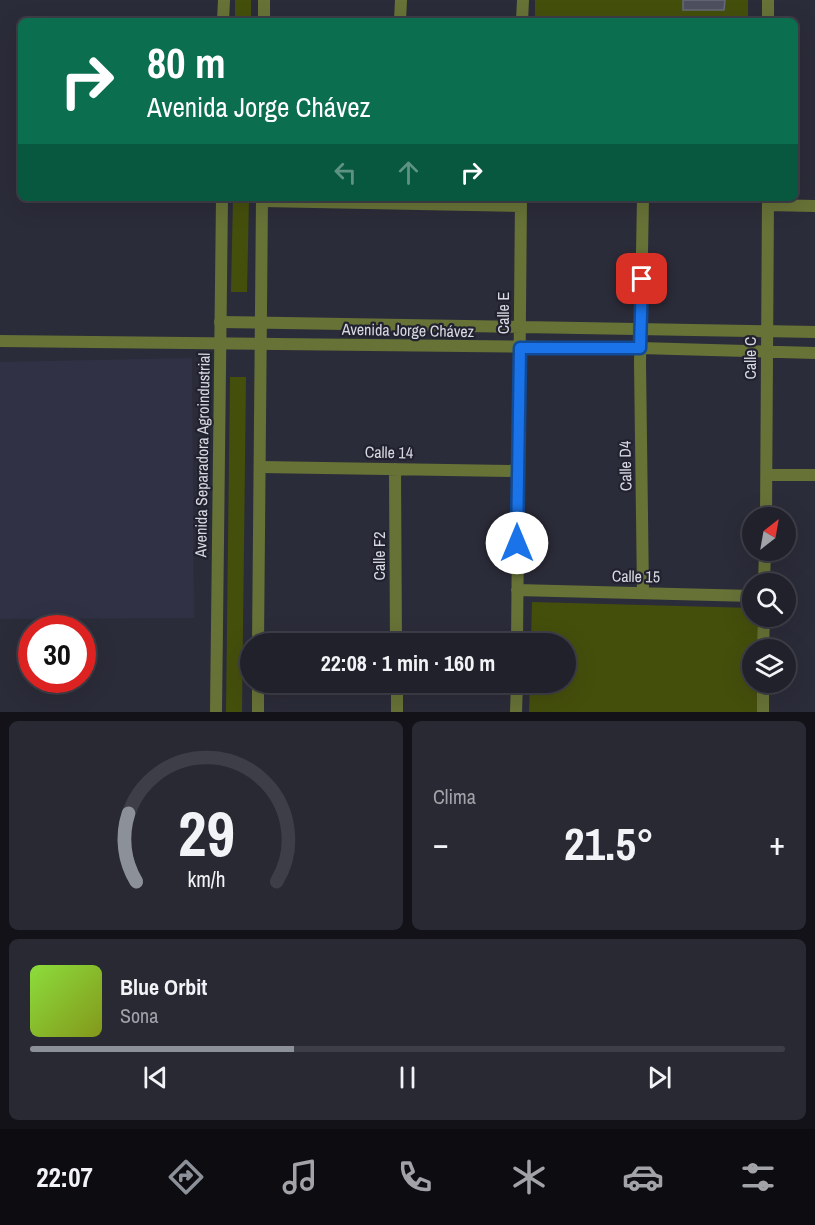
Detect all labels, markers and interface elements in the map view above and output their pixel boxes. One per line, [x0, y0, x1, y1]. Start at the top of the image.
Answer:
text: 80 m [147, 35, 226, 91]
icon: right [48, 42, 126, 120]
text: Avenida Jorge Chávez [147, 89, 371, 125]
icon: left [329, 156, 362, 189]
icon: ahead [392, 156, 425, 189]
icon: right [455, 156, 488, 189]
pin [616, 253, 667, 304]
icon: arrive [625, 262, 658, 295]
street label: Calle E [492, 292, 514, 334]
street label: Avenida Jorge Chávez [341, 318, 475, 342]
street label: Calle C [739, 336, 761, 380]
street label: Avenida Separadora Agroindustrial [189, 352, 215, 559]
street label: Calle 14 [365, 441, 413, 463]
street label: Calle D4 [614, 441, 636, 491]
north arrow [742, 507, 796, 561]
map controls [742, 507, 796, 693]
position arrow [485, 511, 549, 575]
street label: Calle F2 [368, 532, 390, 580]
street label: Calle 15 [612, 565, 660, 587]
button: search [742, 573, 796, 627]
speed limit sign: 30 [18, 615, 96, 693]
button: layers [742, 639, 796, 693]
text: 22:08 · 1 min · 160 m [321, 648, 495, 678]
text: Clima [433, 783, 476, 810]
text: 29 [178, 791, 234, 875]
text: 21.5° [564, 813, 654, 874]
text: − [433, 821, 449, 865]
text: + [769, 821, 785, 865]
text: km/h [187, 866, 225, 895]
text: Blue Orbit [120, 972, 207, 1002]
text: Sona [120, 1002, 158, 1029]
icon: previous [139, 1061, 172, 1094]
icon: pause [391, 1061, 424, 1094]
icon: next [643, 1061, 676, 1094]
icon: directions [165, 1156, 207, 1198]
icon: music [279, 1156, 321, 1198]
icon: phone [394, 1156, 436, 1198]
icon: climate [508, 1156, 550, 1198]
icon: car [622, 1156, 664, 1198]
icon: filters [737, 1156, 779, 1198]
text: 22:07 [36, 1159, 93, 1195]

